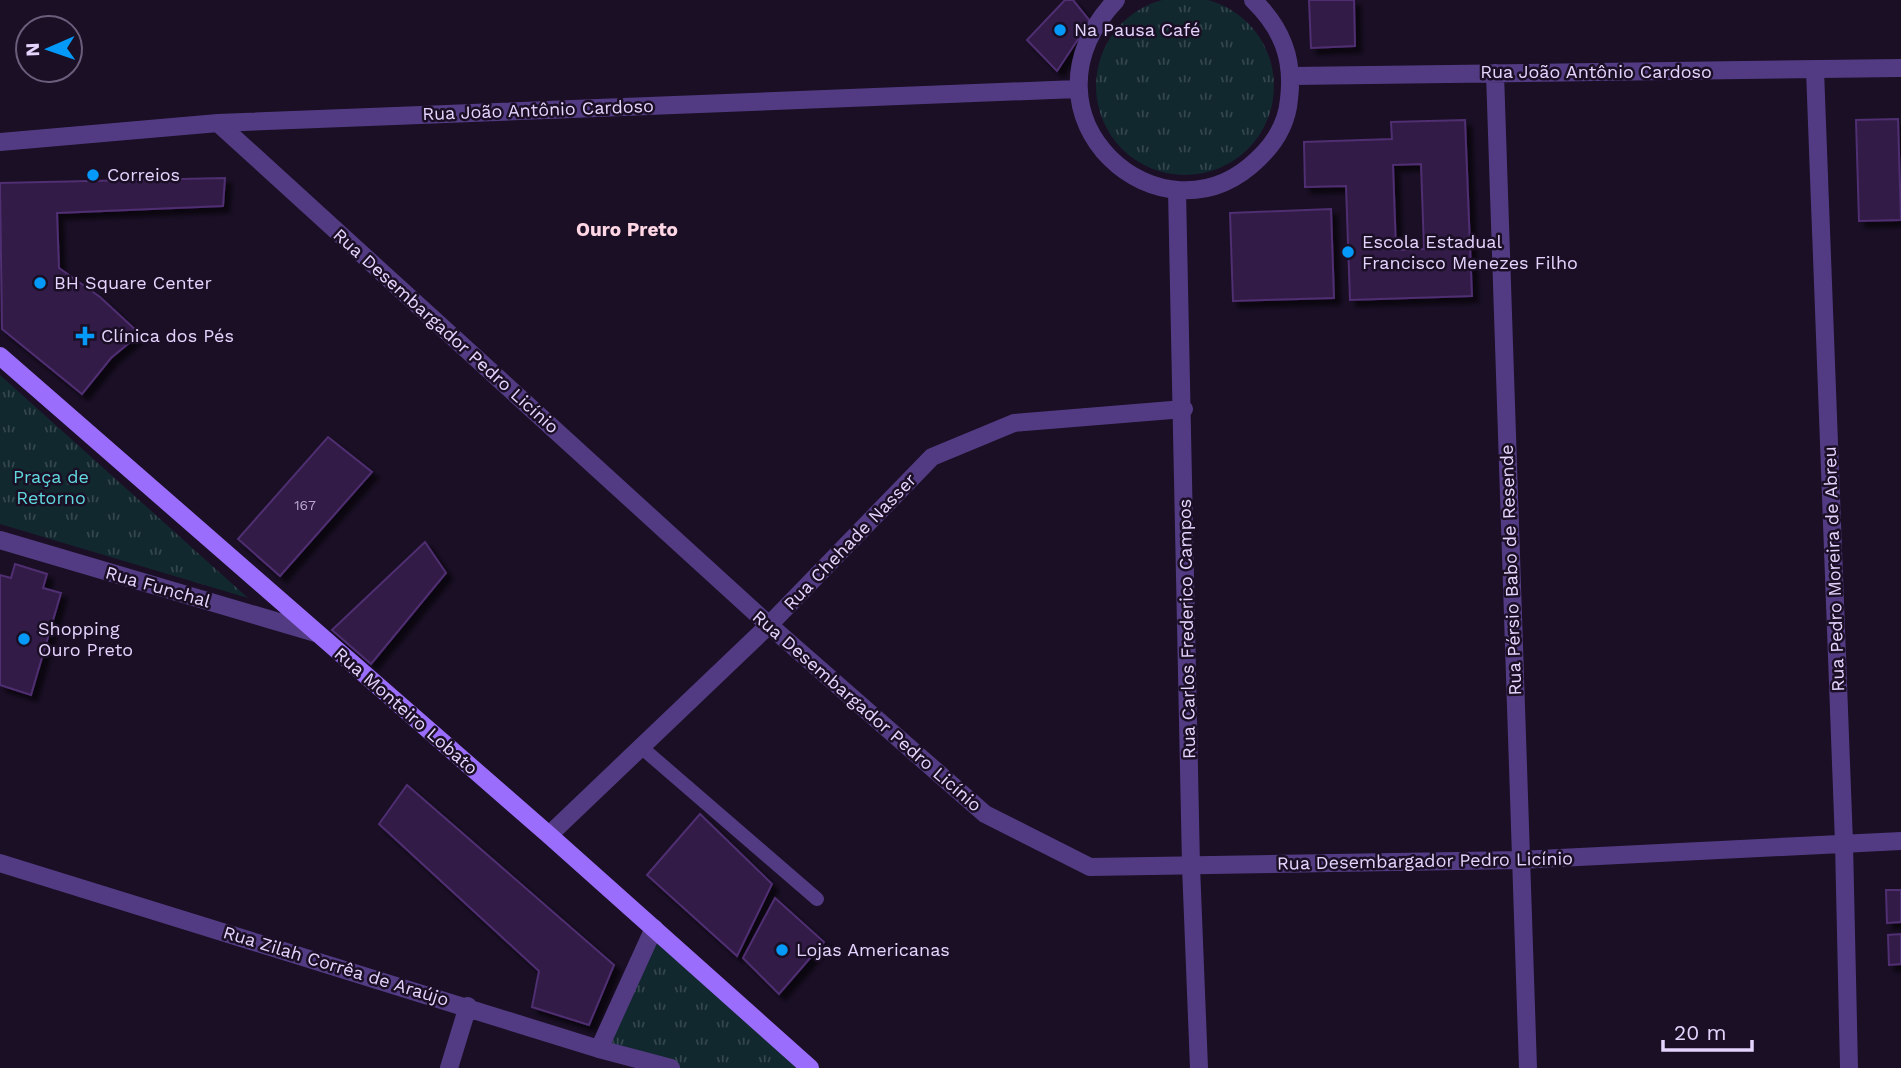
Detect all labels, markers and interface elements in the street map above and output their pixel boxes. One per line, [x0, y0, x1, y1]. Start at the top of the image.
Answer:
north arrow [14, 14, 84, 84]
place label: Na Pausa Café [1074, 19, 1200, 40]
marker: Na Pausa Café [1052, 22, 1068, 38]
text: N [21, 42, 44, 57]
street label: Rua João Antônio Cardoso [1480, 61, 1712, 82]
street label: Rua João Antônio Cardoso [422, 95, 654, 124]
place label: Correios [107, 164, 180, 185]
marker: Correios [85, 167, 101, 183]
district label: Ouro Preto [576, 218, 678, 241]
street label: Rua Desembargador Pedro Licínio [329, 224, 563, 437]
place label: Escola Estadual Francisco Menezes Filho [1362, 231, 1578, 273]
marker: Escola Estadual Francisco Menezes Filho [1340, 244, 1356, 260]
place label: BH Square Center [54, 272, 212, 293]
marker: BH Square Center [32, 275, 48, 291]
place label: Clínica dos Pés [101, 325, 234, 346]
marker: Clínica dos Pés [75, 326, 95, 346]
street label: Rua Pérsio Babo de Resende [1496, 444, 1525, 696]
street label: Rua Pedro Moreira de Abreu [1819, 446, 1848, 692]
park label: Praça de Retorno [13, 466, 89, 508]
street label: Rua Chehade Nasser [779, 469, 920, 614]
house number: 167 [294, 497, 316, 513]
street label: Rua Carlos Frederico Campos [1174, 499, 1199, 759]
street label: Rua Funchal [103, 562, 213, 612]
street label: Rua Desembargador Pedro Licínio [749, 606, 986, 816]
place label: Shopping Ouro Preto [38, 618, 133, 660]
marker: Shopping Ouro Preto [16, 631, 32, 647]
street label: Rua Monteiro Lobato [330, 643, 482, 779]
street label: Rua Desembargador Pedro Licínio [1277, 847, 1573, 874]
street label: Rua Zilah Corrêa de Araújo [221, 921, 451, 1010]
place label: Lojas Americanas [796, 939, 950, 960]
marker: Lojas Americanas [774, 942, 790, 958]
scale bar [1663, 1009, 1752, 1052]
text: 20 m [1674, 1020, 1726, 1045]

